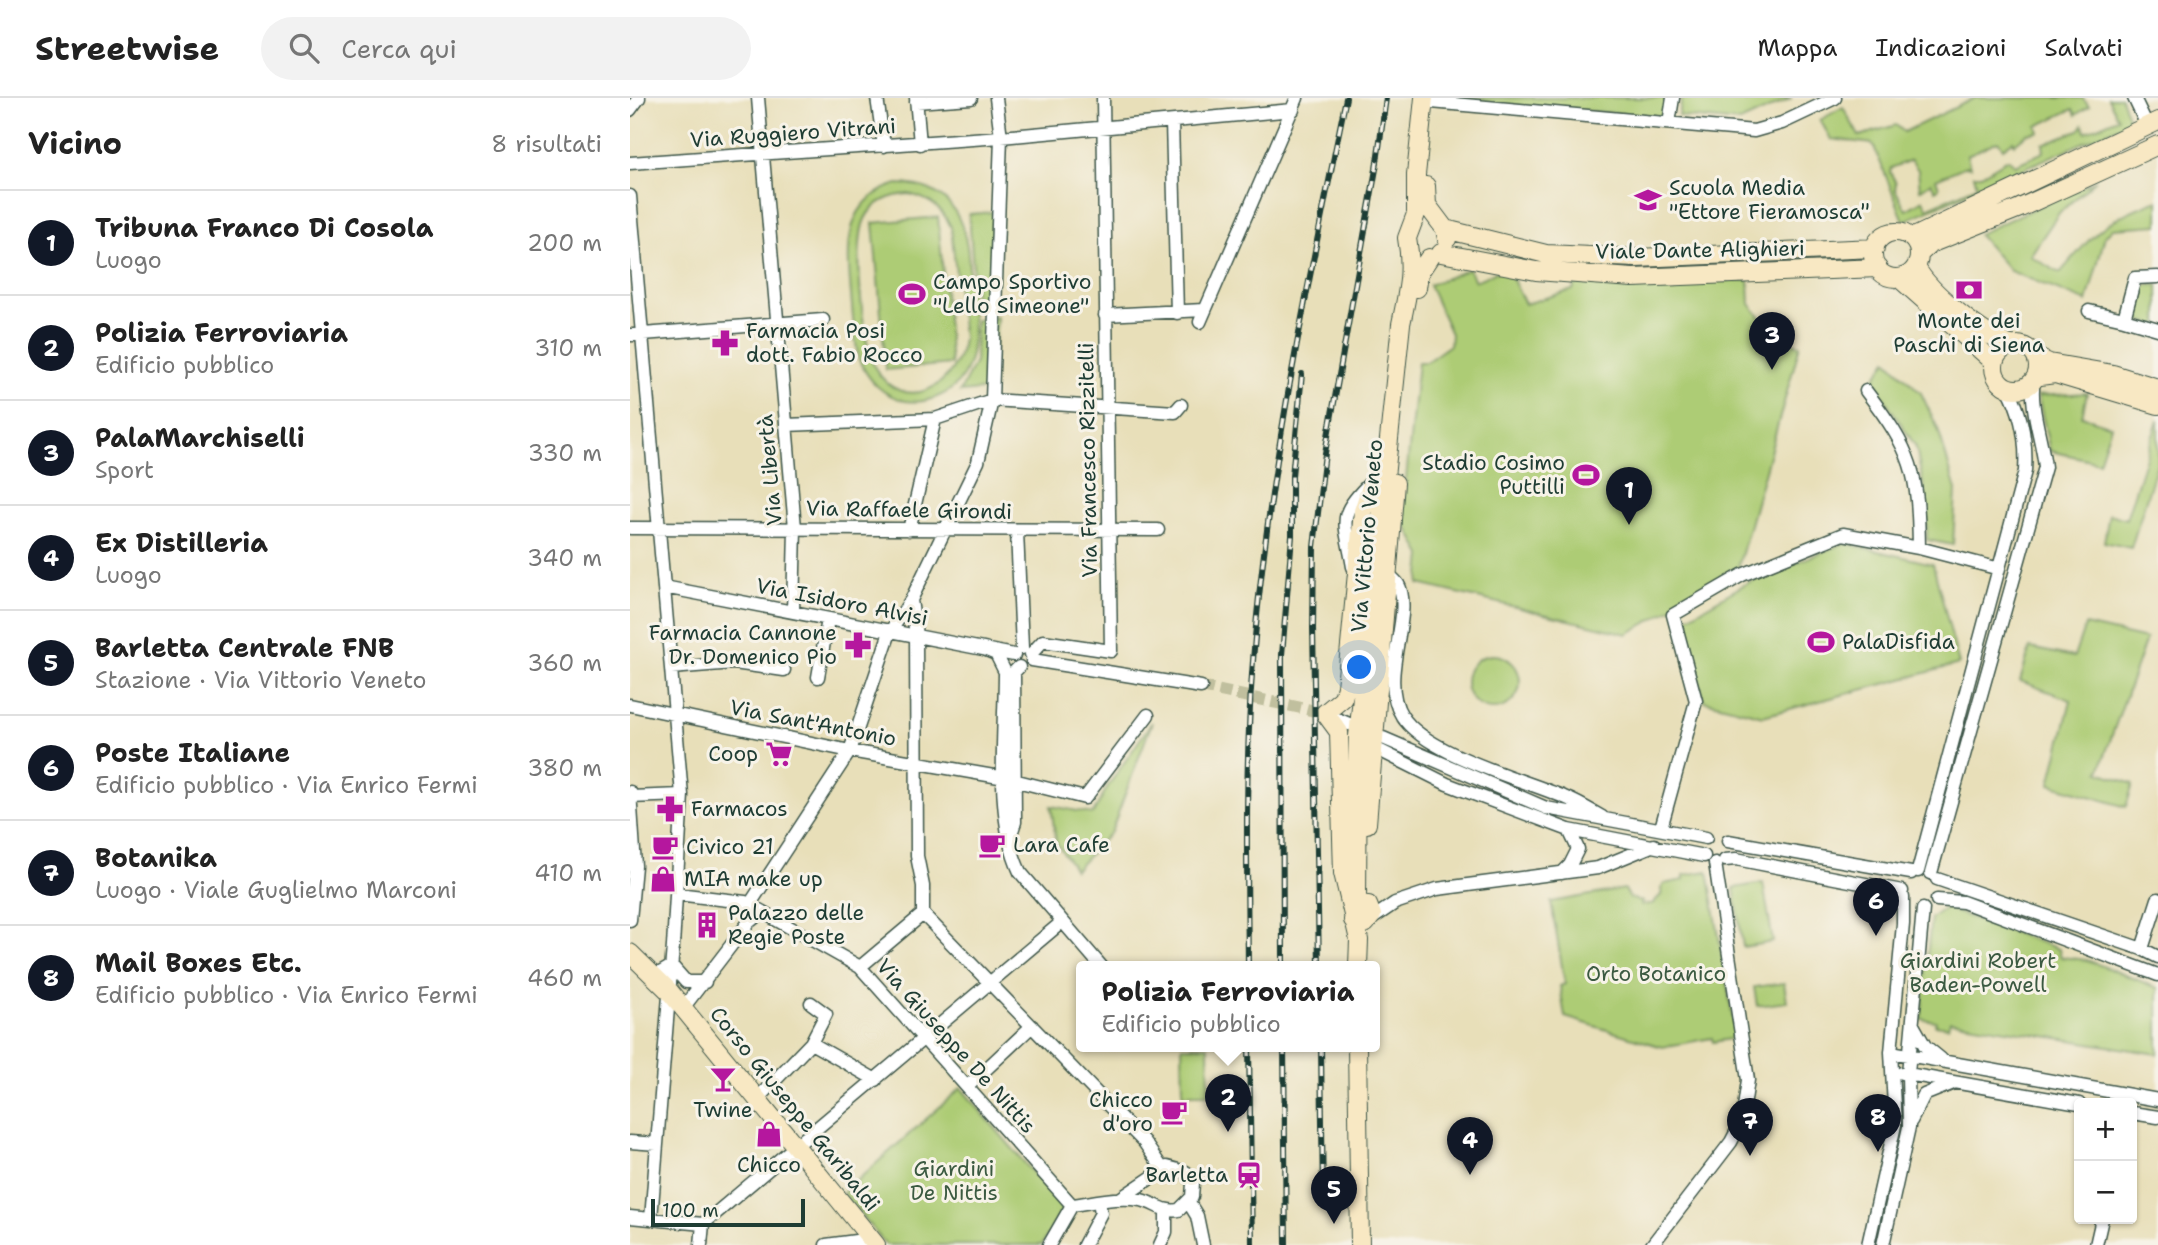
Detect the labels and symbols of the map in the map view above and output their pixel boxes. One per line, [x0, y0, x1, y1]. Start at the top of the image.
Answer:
street label: Via Ruggiero Vitrani [689, 112, 897, 154]
place label: Scuola Media "Ettore Fieramosca" [1669, 174, 1870, 226]
school or university icon: Scuola Media "Ettore Fieramosca" [1633, 185, 1663, 215]
street label: Viale Dante Alighieri [1595, 234, 1805, 266]
place label: Campo Sportivo "Lello Simeone" [933, 268, 1091, 320]
bank icon: Monte dei Paschi di Siena [1954, 275, 1984, 305]
sports icon: Campo Sportivo "Lello Simeone" [897, 279, 927, 309]
place label: Monte dei Paschi di Siena [1893, 307, 2045, 359]
pin: 3 [1749, 312, 1795, 370]
place label: Farmacia Posi dott. Fabio Rocco [746, 317, 923, 369]
pharmacy icon: Farmacia Posi dott. Fabio Rocco [710, 328, 740, 358]
street label: Via Francesco Rizzitelli [1072, 342, 1104, 578]
street label: Via Libertà [751, 413, 789, 527]
street label: Via Vittorio Veneto [1345, 438, 1389, 634]
place label: Stadio Cosimo Puttilli [1422, 449, 1565, 501]
sports icon: Stadio Cosimo Puttilli [1571, 460, 1601, 490]
pin: 1 [1606, 467, 1652, 525]
street label: Via Raffaele Girondi [806, 494, 1012, 526]
street label: Via Isidoro Alvisi [754, 572, 930, 632]
place label: Farmacia Cannone Dr. Domenico Pio [649, 619, 837, 671]
sports icon: PalaDisfida [1806, 627, 1836, 657]
place label: PalaDisfida [1842, 628, 1955, 656]
pharmacy icon: Farmacia Cannone Dr. Domenico Pio [843, 630, 873, 660]
your location [1342, 650, 1376, 684]
street label: Via Sant'Antonio [727, 693, 899, 753]
supermarket icon: Coop [764, 739, 794, 769]
place label: Coop [708, 740, 758, 768]
pharmacy icon: Farmacos [655, 794, 685, 824]
place label: Farmacos [691, 795, 788, 823]
cafe icon: Lara Cafe [977, 830, 1007, 860]
place label: Lara Cafe [1013, 831, 1110, 859]
cafe icon: Civico 21 [650, 832, 680, 862]
place label: Civico 21 [686, 833, 774, 861]
shop icon: MIA make up [648, 864, 678, 894]
place label: MIA make up [684, 865, 823, 893]
pin: 6 [1853, 878, 1899, 936]
place label: Palazzo delle Regie Poste [728, 899, 864, 951]
building icon: Palazzo delle Regie Poste [692, 910, 722, 940]
park label: Giardini Robert Baden-Powell [1900, 947, 2056, 999]
street label: Via Giuseppe De Nittis [870, 953, 1042, 1139]
park label: Orto Botanico [1586, 960, 1726, 988]
street label: Corso Giuseppe Garibaldi [704, 1001, 886, 1217]
bar icon: Twine [708, 1064, 738, 1094]
pin: 2 [1205, 1074, 1251, 1132]
place label: Chicco d'oro [1089, 1086, 1153, 1138]
pin: 8 [1855, 1094, 1901, 1152]
place label: Twine [693, 1096, 753, 1124]
cafe icon: Chicco d'oro [1159, 1097, 1189, 1127]
pin: 7 [1727, 1098, 1773, 1156]
pin: 4 [1447, 1117, 1493, 1175]
shop icon: Chicco [754, 1119, 784, 1149]
place label: Chicco [737, 1151, 801, 1179]
park label: Giardini De Nittis [910, 1155, 998, 1207]
station icon: Barletta [1234, 1160, 1264, 1190]
place label: Barletta [1145, 1161, 1228, 1189]
pin: 5 [1311, 1166, 1357, 1224]
scale bar [651, 1196, 805, 1228]

